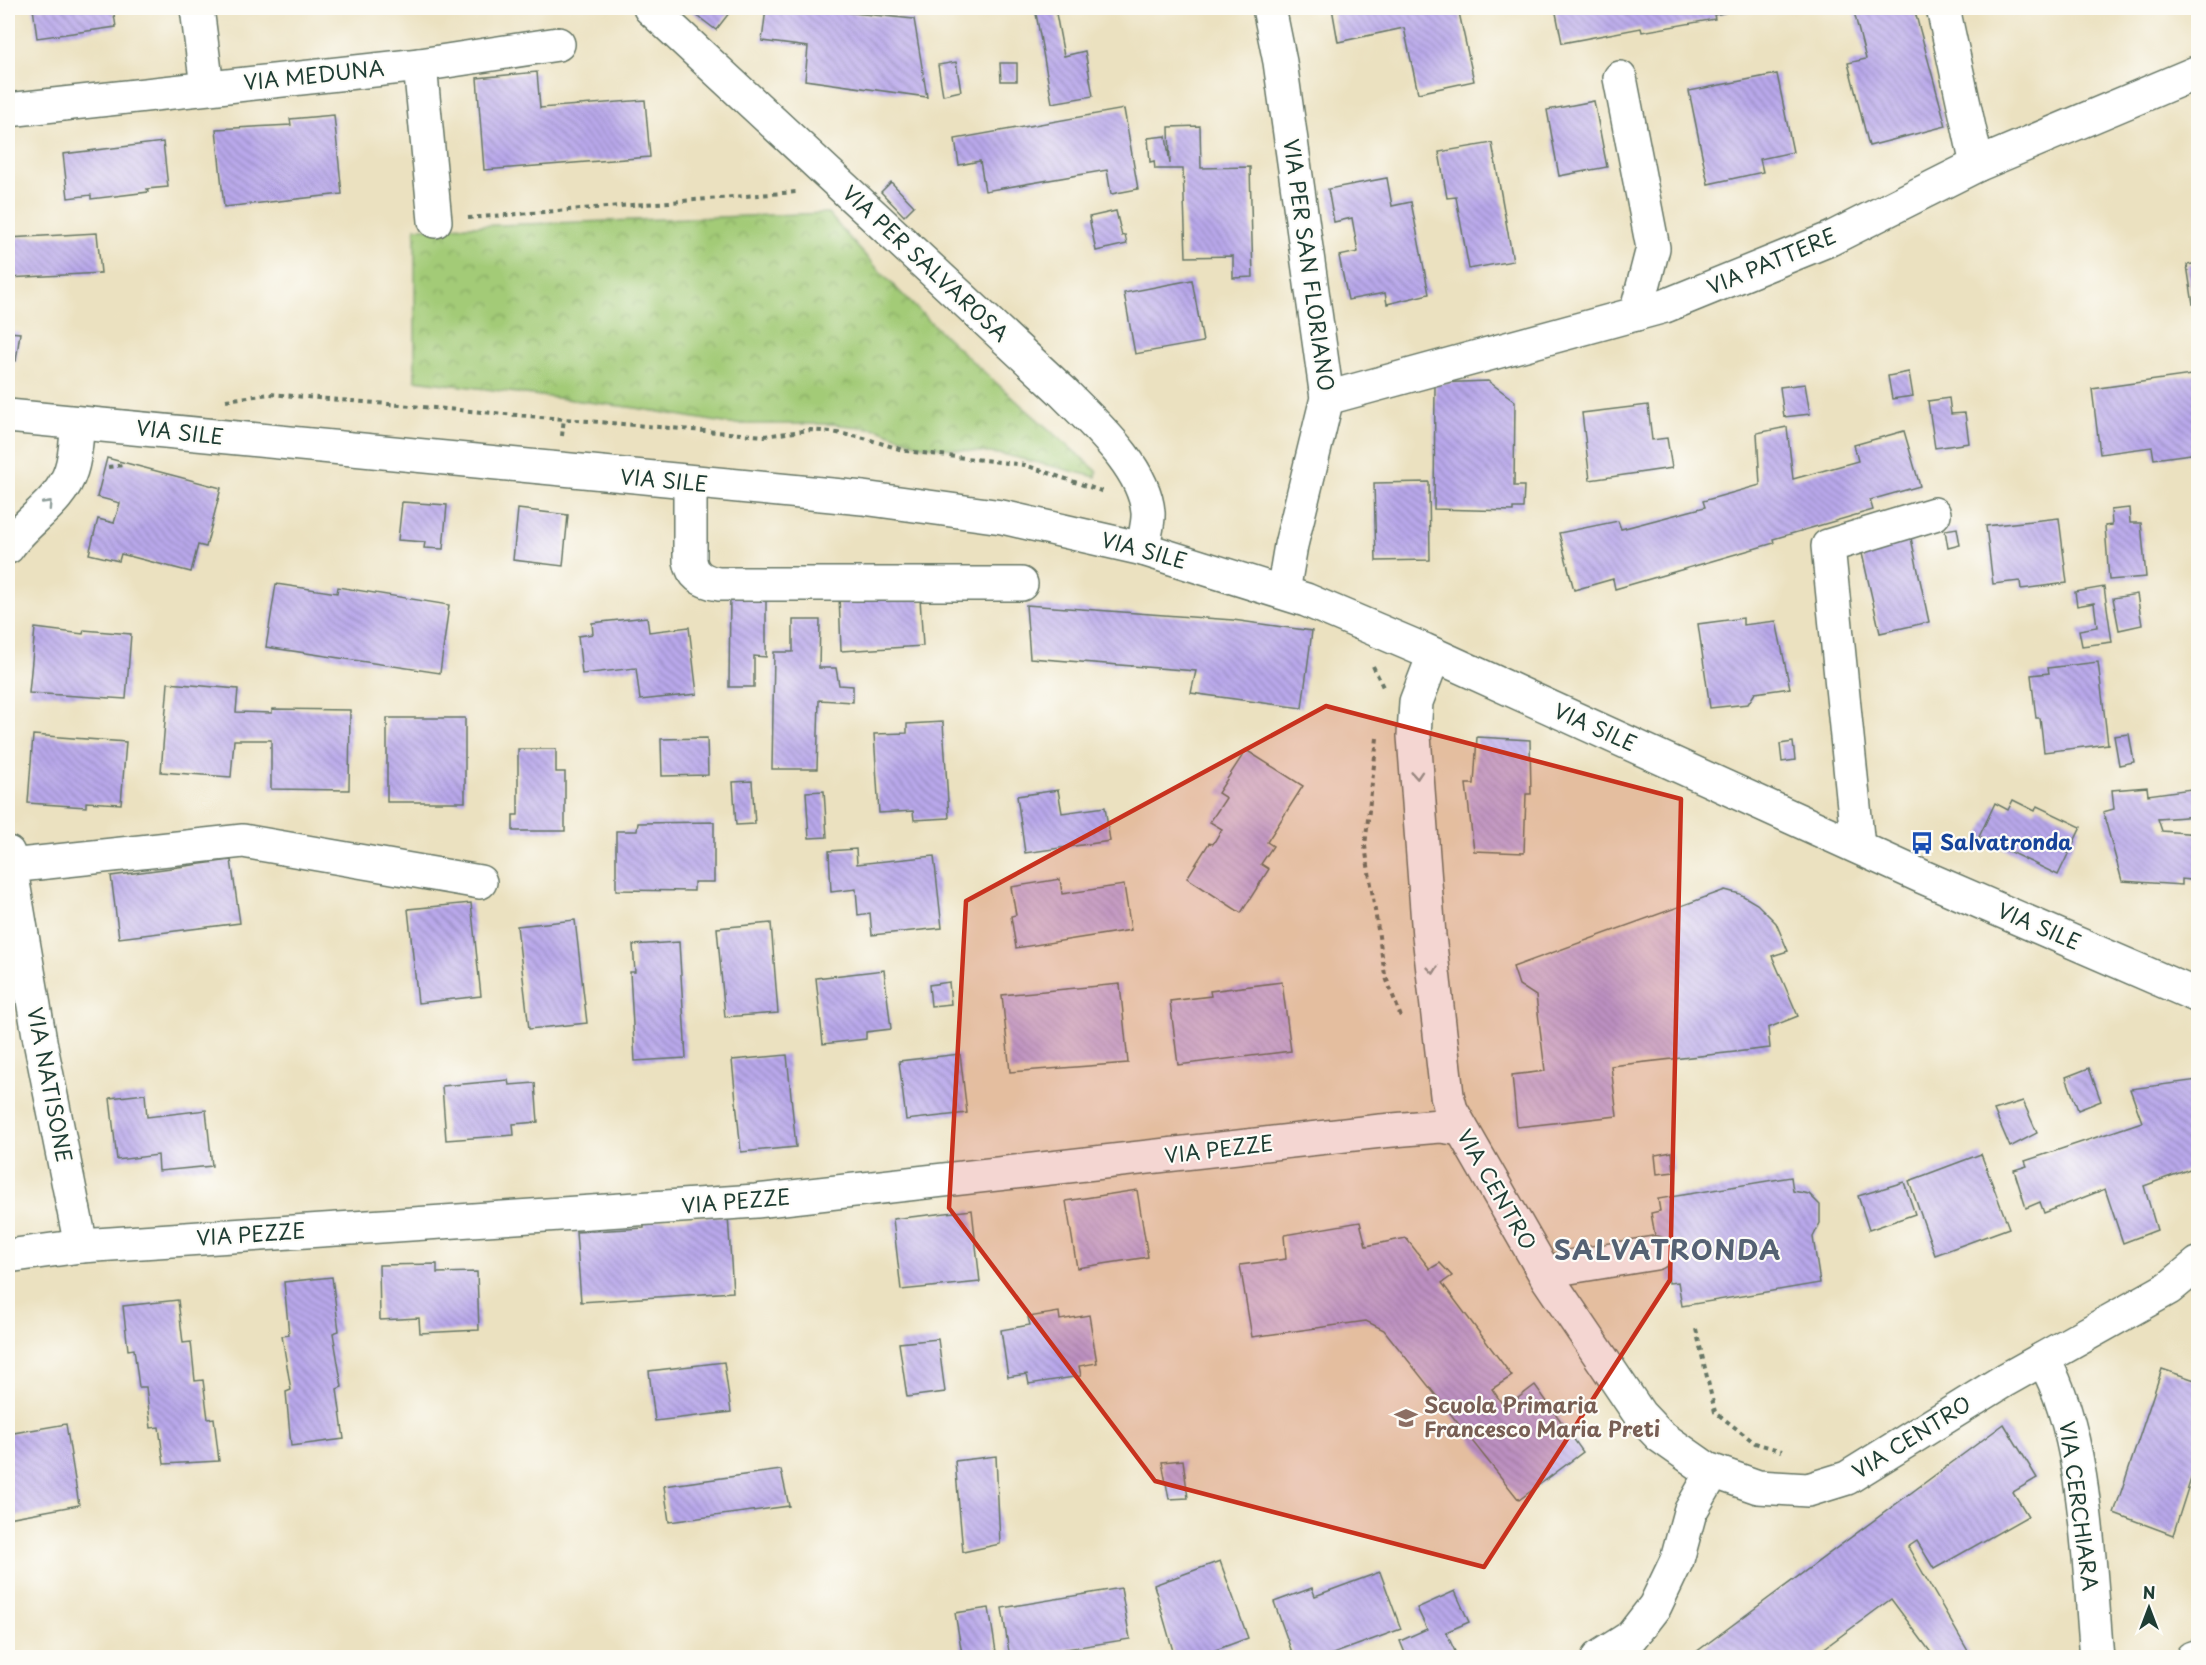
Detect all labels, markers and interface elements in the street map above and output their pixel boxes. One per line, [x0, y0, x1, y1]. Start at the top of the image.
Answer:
street label: VIA MEDUNA [242, 51, 386, 97]
street label: VIA PER SAN FLORIANO [1276, 137, 1344, 393]
street label: VIA PER SALVAROSA [836, 177, 1017, 348]
street label: VIA PATTERE [1702, 219, 1841, 302]
street label: VIA SILE [135, 411, 226, 452]
street label: VIA SILE [619, 459, 709, 499]
one-way arrow [40, 501, 51, 512]
street label: VIA SILE [1098, 522, 1191, 576]
street label: VIA SILE [1549, 694, 1642, 759]
one-way arrow [1410, 771, 1423, 780]
place label: Salvatronda [1940, 825, 2073, 857]
bus stop icon: Salvatronda [1909, 830, 1935, 856]
street label: VIA SILE [1993, 893, 2086, 957]
one-way arrow [1426, 965, 1439, 974]
street label: VIA NATISONE [20, 1004, 82, 1165]
street label: VIA CENTRO [1450, 1123, 1545, 1255]
street label: VIA PEZZE [1163, 1125, 1275, 1171]
street label: VIA PEZZE [680, 1179, 792, 1221]
street label: VIA PEZZE [195, 1213, 306, 1253]
district label: SALVATRONDA [1554, 1228, 1782, 1269]
street label: VIA CENTRO [1845, 1387, 1977, 1486]
place label: Scuola Primaria Francesco Maria Preti [1424, 1388, 1660, 1444]
school or university icon: Scuola Primaria Francesco Maria Preti [1393, 1405, 1419, 1431]
street label: VIA CERCHIARA [2052, 1419, 2108, 1593]
north arrow [2119, 1578, 2179, 1638]
text: N [2143, 1580, 2155, 1604]

